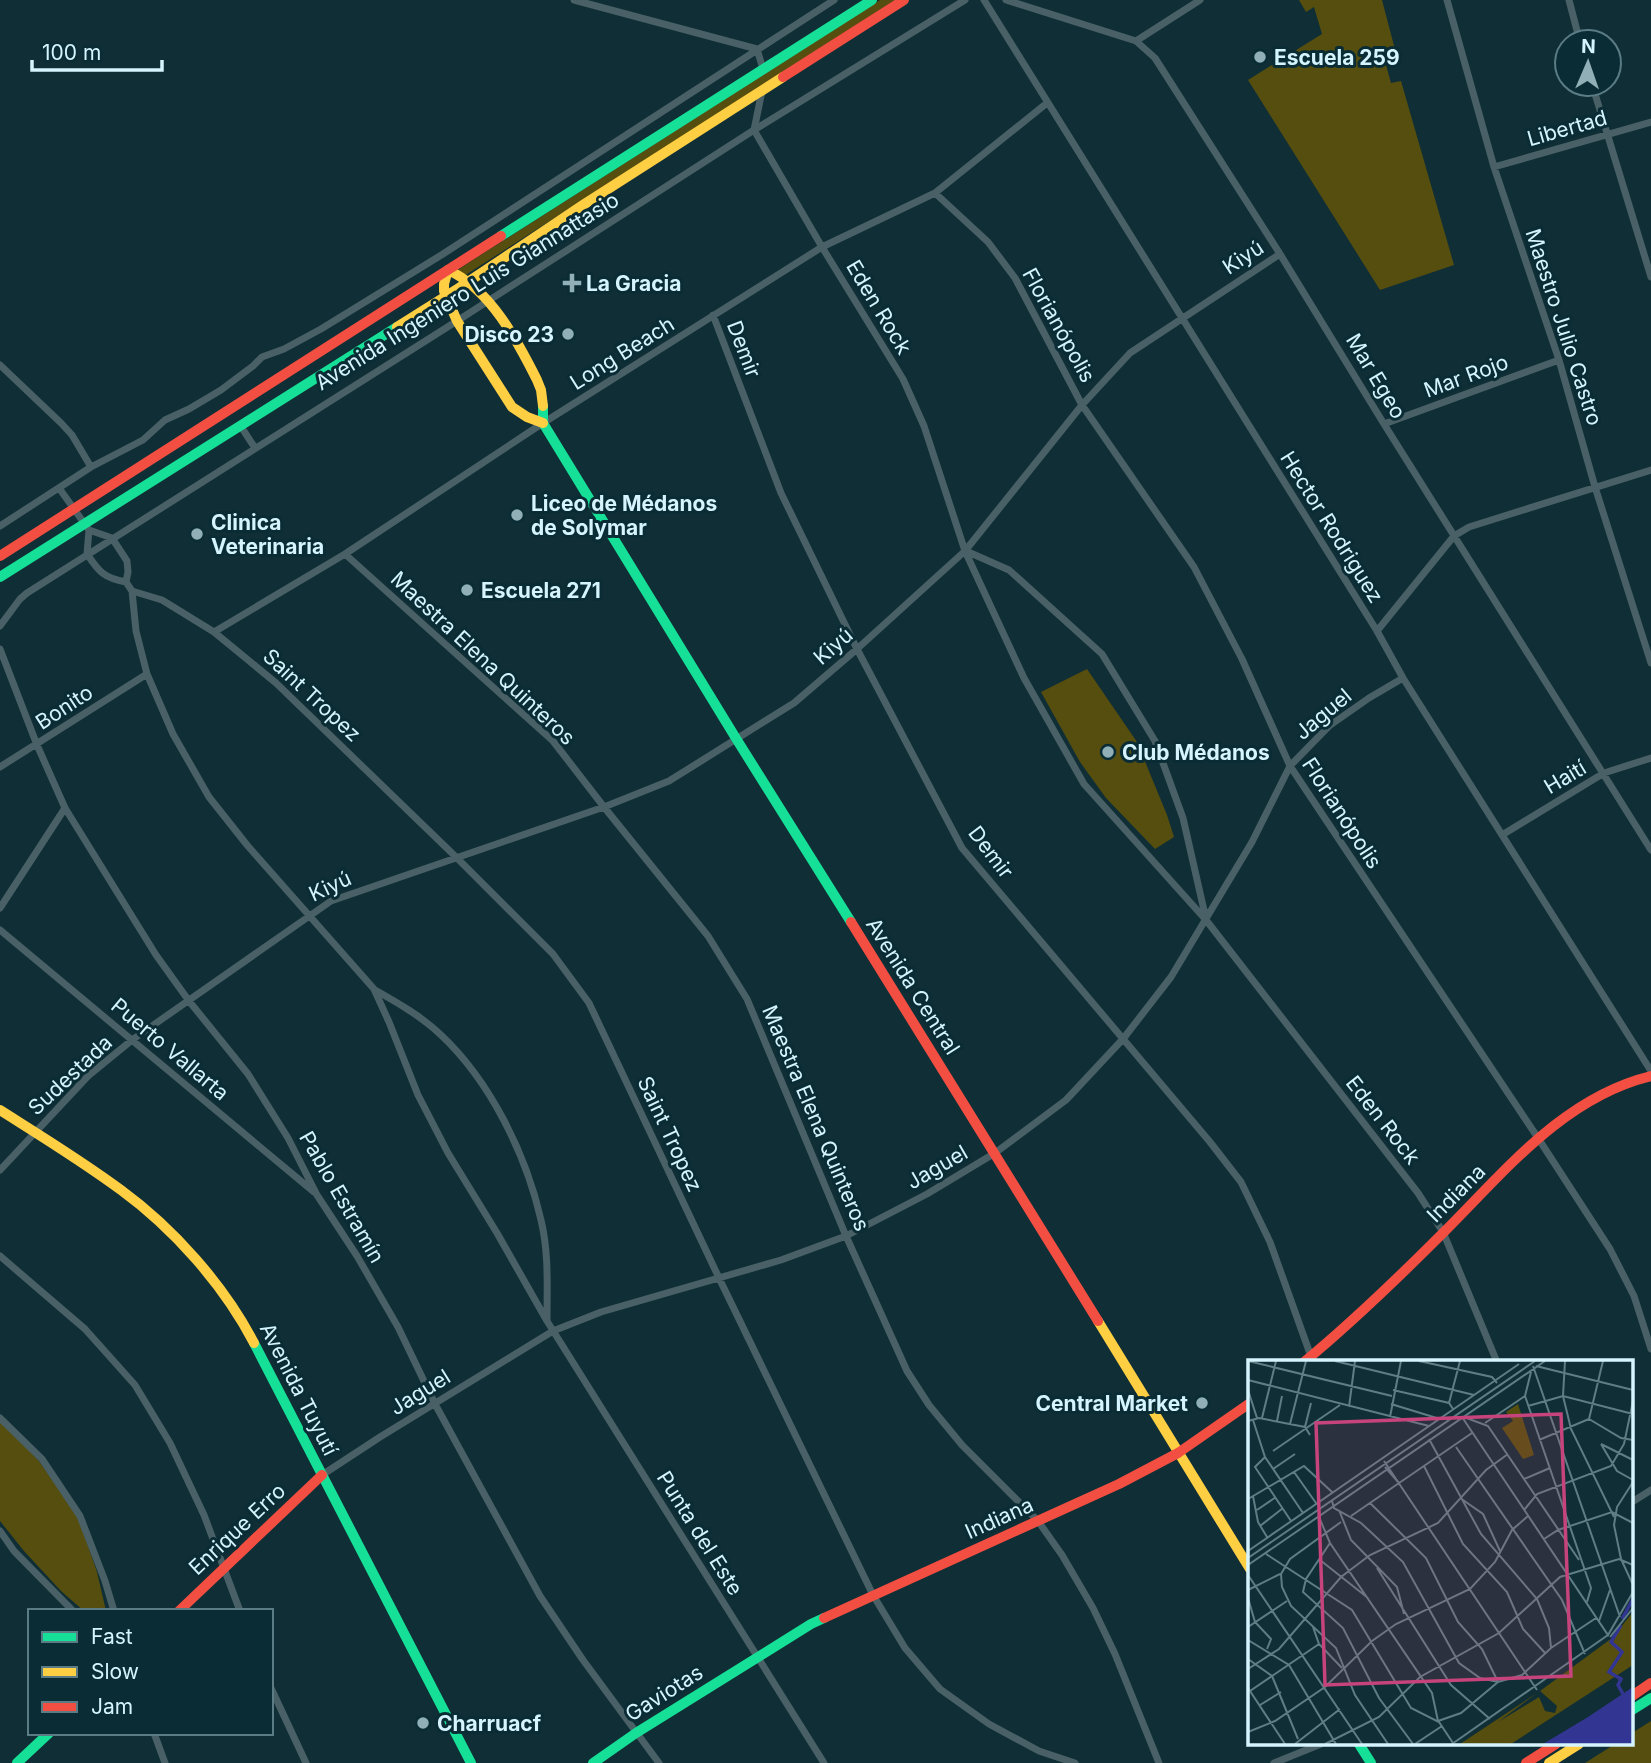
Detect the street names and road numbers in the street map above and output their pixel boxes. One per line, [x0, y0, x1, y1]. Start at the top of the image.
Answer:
street label: Libertad [1524, 105, 1610, 151]
street label: Avenida Ingeniero Luis Giannattasio [311, 187, 623, 395]
street label: Maestro Julio Castro [1520, 225, 1608, 429]
street label: Kiyú [1218, 235, 1268, 279]
street label: Eden Rock [841, 255, 917, 359]
street label: Florianópolis [1017, 263, 1101, 387]
street label: Long Beach [565, 311, 679, 395]
street label: Demir [722, 317, 766, 381]
street label: Mar Egeo [1341, 329, 1411, 423]
street label: Mar Rojo [1420, 349, 1512, 403]
street label: Hector Rodriguez [1275, 447, 1389, 607]
street label: Maestra Elena Quinteros [386, 566, 580, 750]
street label: Kiyú [808, 622, 858, 670]
street label: Saint Tropez [258, 643, 366, 747]
street label: Bonito [31, 679, 97, 735]
street label: Jaguel [1290, 683, 1356, 745]
street label: Florianópolis [1297, 753, 1387, 873]
street label: Haití [1540, 754, 1591, 799]
street label: Demir [963, 821, 1019, 883]
street label: Kiyú [305, 865, 355, 907]
street label: Avenida Central [861, 913, 965, 1059]
street label: Puerto Vallarta [106, 993, 234, 1105]
street label: Maestra Elena Quinteros [757, 1001, 875, 1235]
street label: Sudestada [23, 1030, 117, 1120]
street label: Eden Rock [1341, 1071, 1426, 1170]
street label: Saint Tropez [632, 1072, 708, 1196]
street label: Pablo Estramín [294, 1127, 390, 1267]
street label: Jaguel [902, 1140, 972, 1194]
street label: Indiana [1422, 1159, 1490, 1227]
street label: Avenida Tuyutí [255, 1319, 344, 1460]
street label: Jaguel [385, 1364, 455, 1420]
street label: Punta del Este [652, 1466, 748, 1600]
street label: Enrique Erro [184, 1478, 290, 1580]
street label: Indiana [961, 1492, 1037, 1544]
street label: Gaviotas [621, 1659, 707, 1727]

